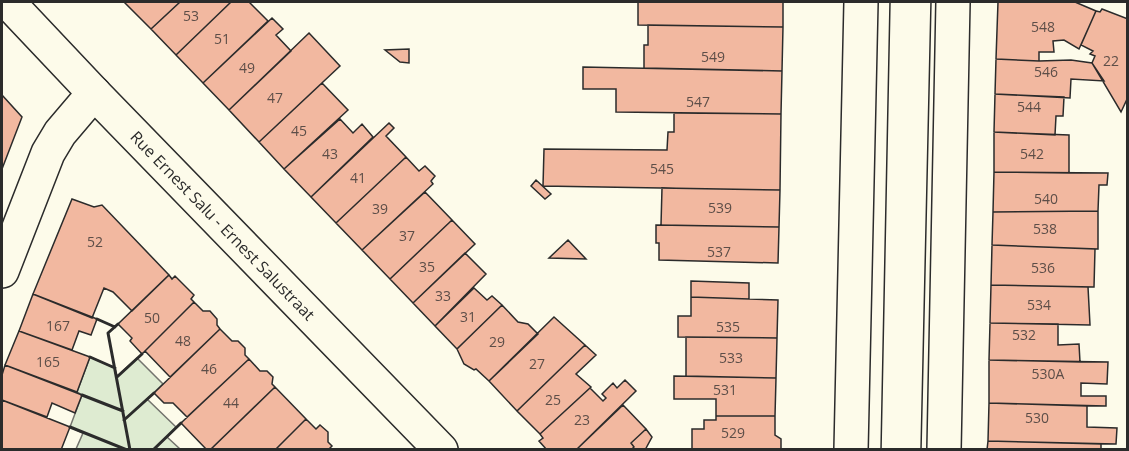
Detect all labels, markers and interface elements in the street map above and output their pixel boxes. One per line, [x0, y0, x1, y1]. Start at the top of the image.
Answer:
house number: 53 [183, 6, 199, 25]
house number: 548 [1031, 17, 1055, 36]
house number: 51 [214, 29, 230, 48]
house number: 549 [701, 47, 725, 66]
house number: 22 [1103, 51, 1119, 70]
house number: 49 [239, 58, 255, 77]
house number: 546 [1034, 62, 1058, 81]
house number: 47 [267, 88, 283, 107]
house number: 547 [686, 92, 710, 111]
house number: 544 [1017, 97, 1041, 116]
house number: 45 [291, 121, 307, 140]
street label: Rue Ernest Salu - Ernest Salustraat [126, 126, 320, 325]
house number: 43 [322, 144, 338, 163]
house number: 542 [1020, 144, 1044, 163]
house number: 545 [650, 159, 674, 178]
house number: 41 [350, 168, 366, 187]
house number: 540 [1034, 189, 1058, 208]
house number: 539 [708, 198, 732, 217]
house number: 39 [372, 199, 388, 218]
house number: 538 [1033, 219, 1057, 238]
house number: 37 [399, 226, 415, 245]
house number: 52 [87, 232, 103, 251]
house number: 537 [707, 242, 731, 261]
house number: 35 [419, 257, 435, 276]
house number: 536 [1031, 258, 1055, 277]
house number: 33 [435, 286, 451, 305]
house number: 534 [1027, 295, 1051, 314]
house number: 31 [460, 307, 476, 326]
house number: 50 [144, 308, 160, 327]
house number: 167 [46, 316, 70, 335]
house number: 535 [716, 317, 740, 336]
house number: 532 [1012, 325, 1036, 344]
house number: 48 [175, 331, 191, 350]
house number: 29 [489, 332, 505, 351]
house number: 533 [719, 348, 743, 367]
house number: 165 [36, 352, 60, 371]
house number: 27 [529, 354, 545, 373]
house number: 46 [201, 359, 217, 378]
house number: 530A [1032, 364, 1065, 383]
house number: 531 [713, 380, 737, 399]
house number: 25 [545, 390, 561, 409]
house number: 44 [223, 393, 239, 412]
house number: 530 [1025, 408, 1049, 427]
house number: 23 [574, 410, 590, 429]
house number: 529 [721, 423, 745, 442]

